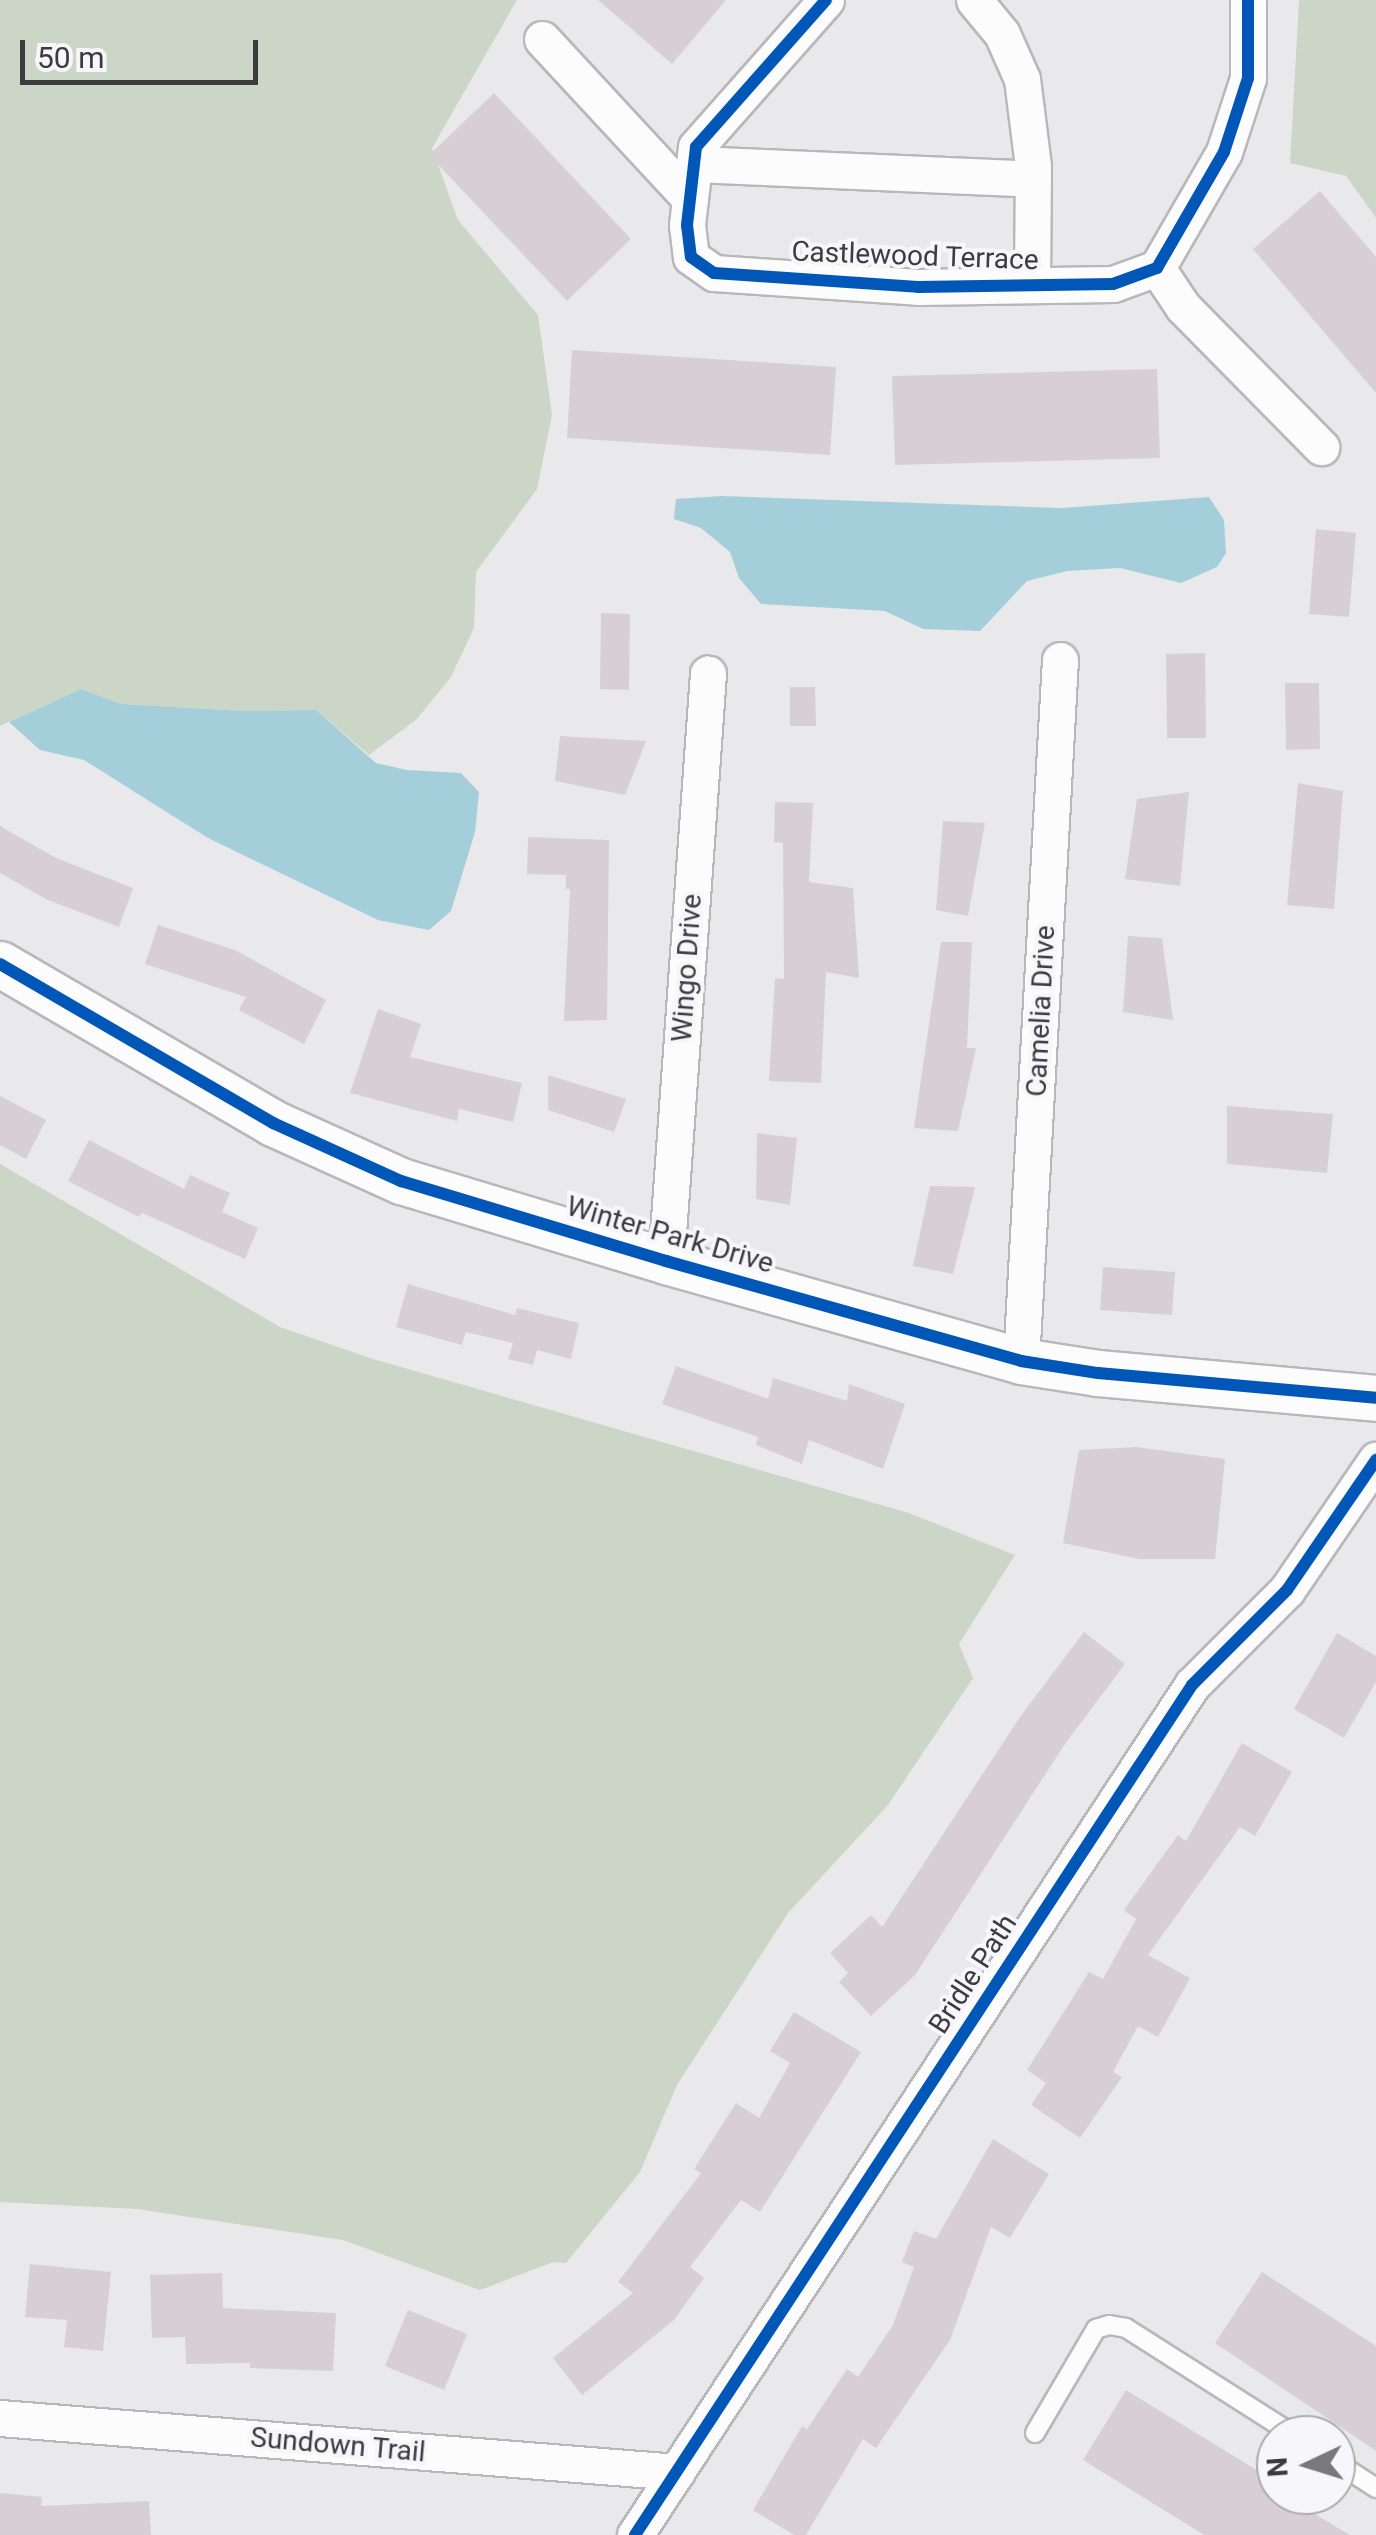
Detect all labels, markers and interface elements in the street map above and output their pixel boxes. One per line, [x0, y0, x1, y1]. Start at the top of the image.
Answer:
scale bar [25, 20, 262, 82]
text: 50 m [37, 40, 104, 75]
street label: Castlewood Terrace [791, 235, 1039, 277]
street label: Wingo Drive [665, 893, 709, 1043]
street label: Camelia Drive [1020, 924, 1062, 1098]
street label: Winter Park Drive [563, 1189, 777, 1281]
street label: Bridle Path [922, 1908, 1024, 2040]
north arrow [1256, 2415, 1356, 2515]
street label: Sundown Trail [249, 2421, 427, 2469]
text: N [1260, 2456, 1295, 2478]

